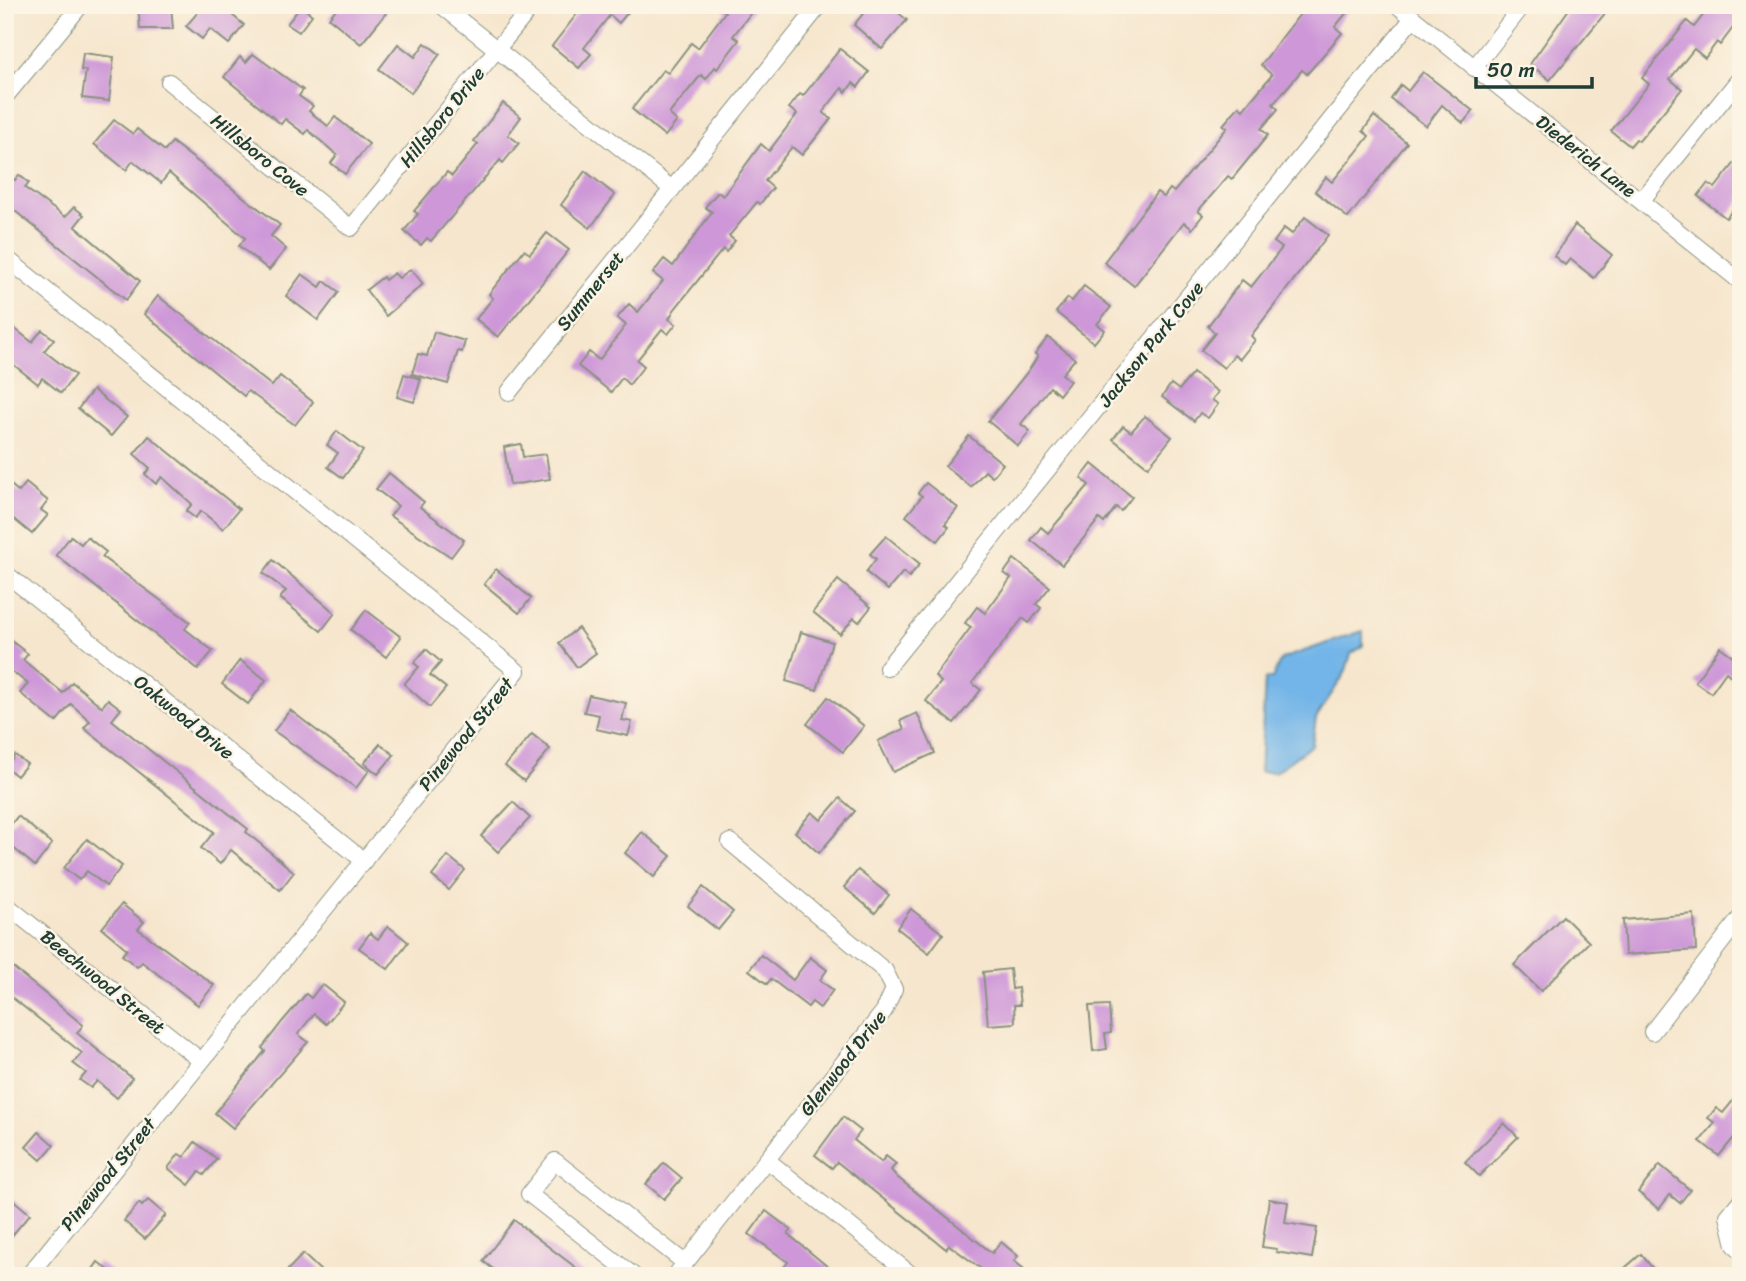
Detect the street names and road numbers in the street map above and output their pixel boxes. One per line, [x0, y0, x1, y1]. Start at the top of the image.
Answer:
street label: Hillsboro Drive [391, 59, 494, 175]
street label: Hillsboro Cove [203, 105, 317, 206]
street label: Diederich Lane [1528, 106, 1644, 206]
street label: Summerset [547, 244, 633, 338]
street label: Jackson Park Cove [1089, 273, 1213, 415]
street label: Oakwood Drive [126, 666, 242, 768]
street label: Pinewood Street [410, 669, 523, 798]
street label: Beechwood Street [33, 921, 173, 1043]
street label: Glenwood Drive [791, 1002, 895, 1123]
street label: Pinewood Street [52, 1109, 165, 1238]

